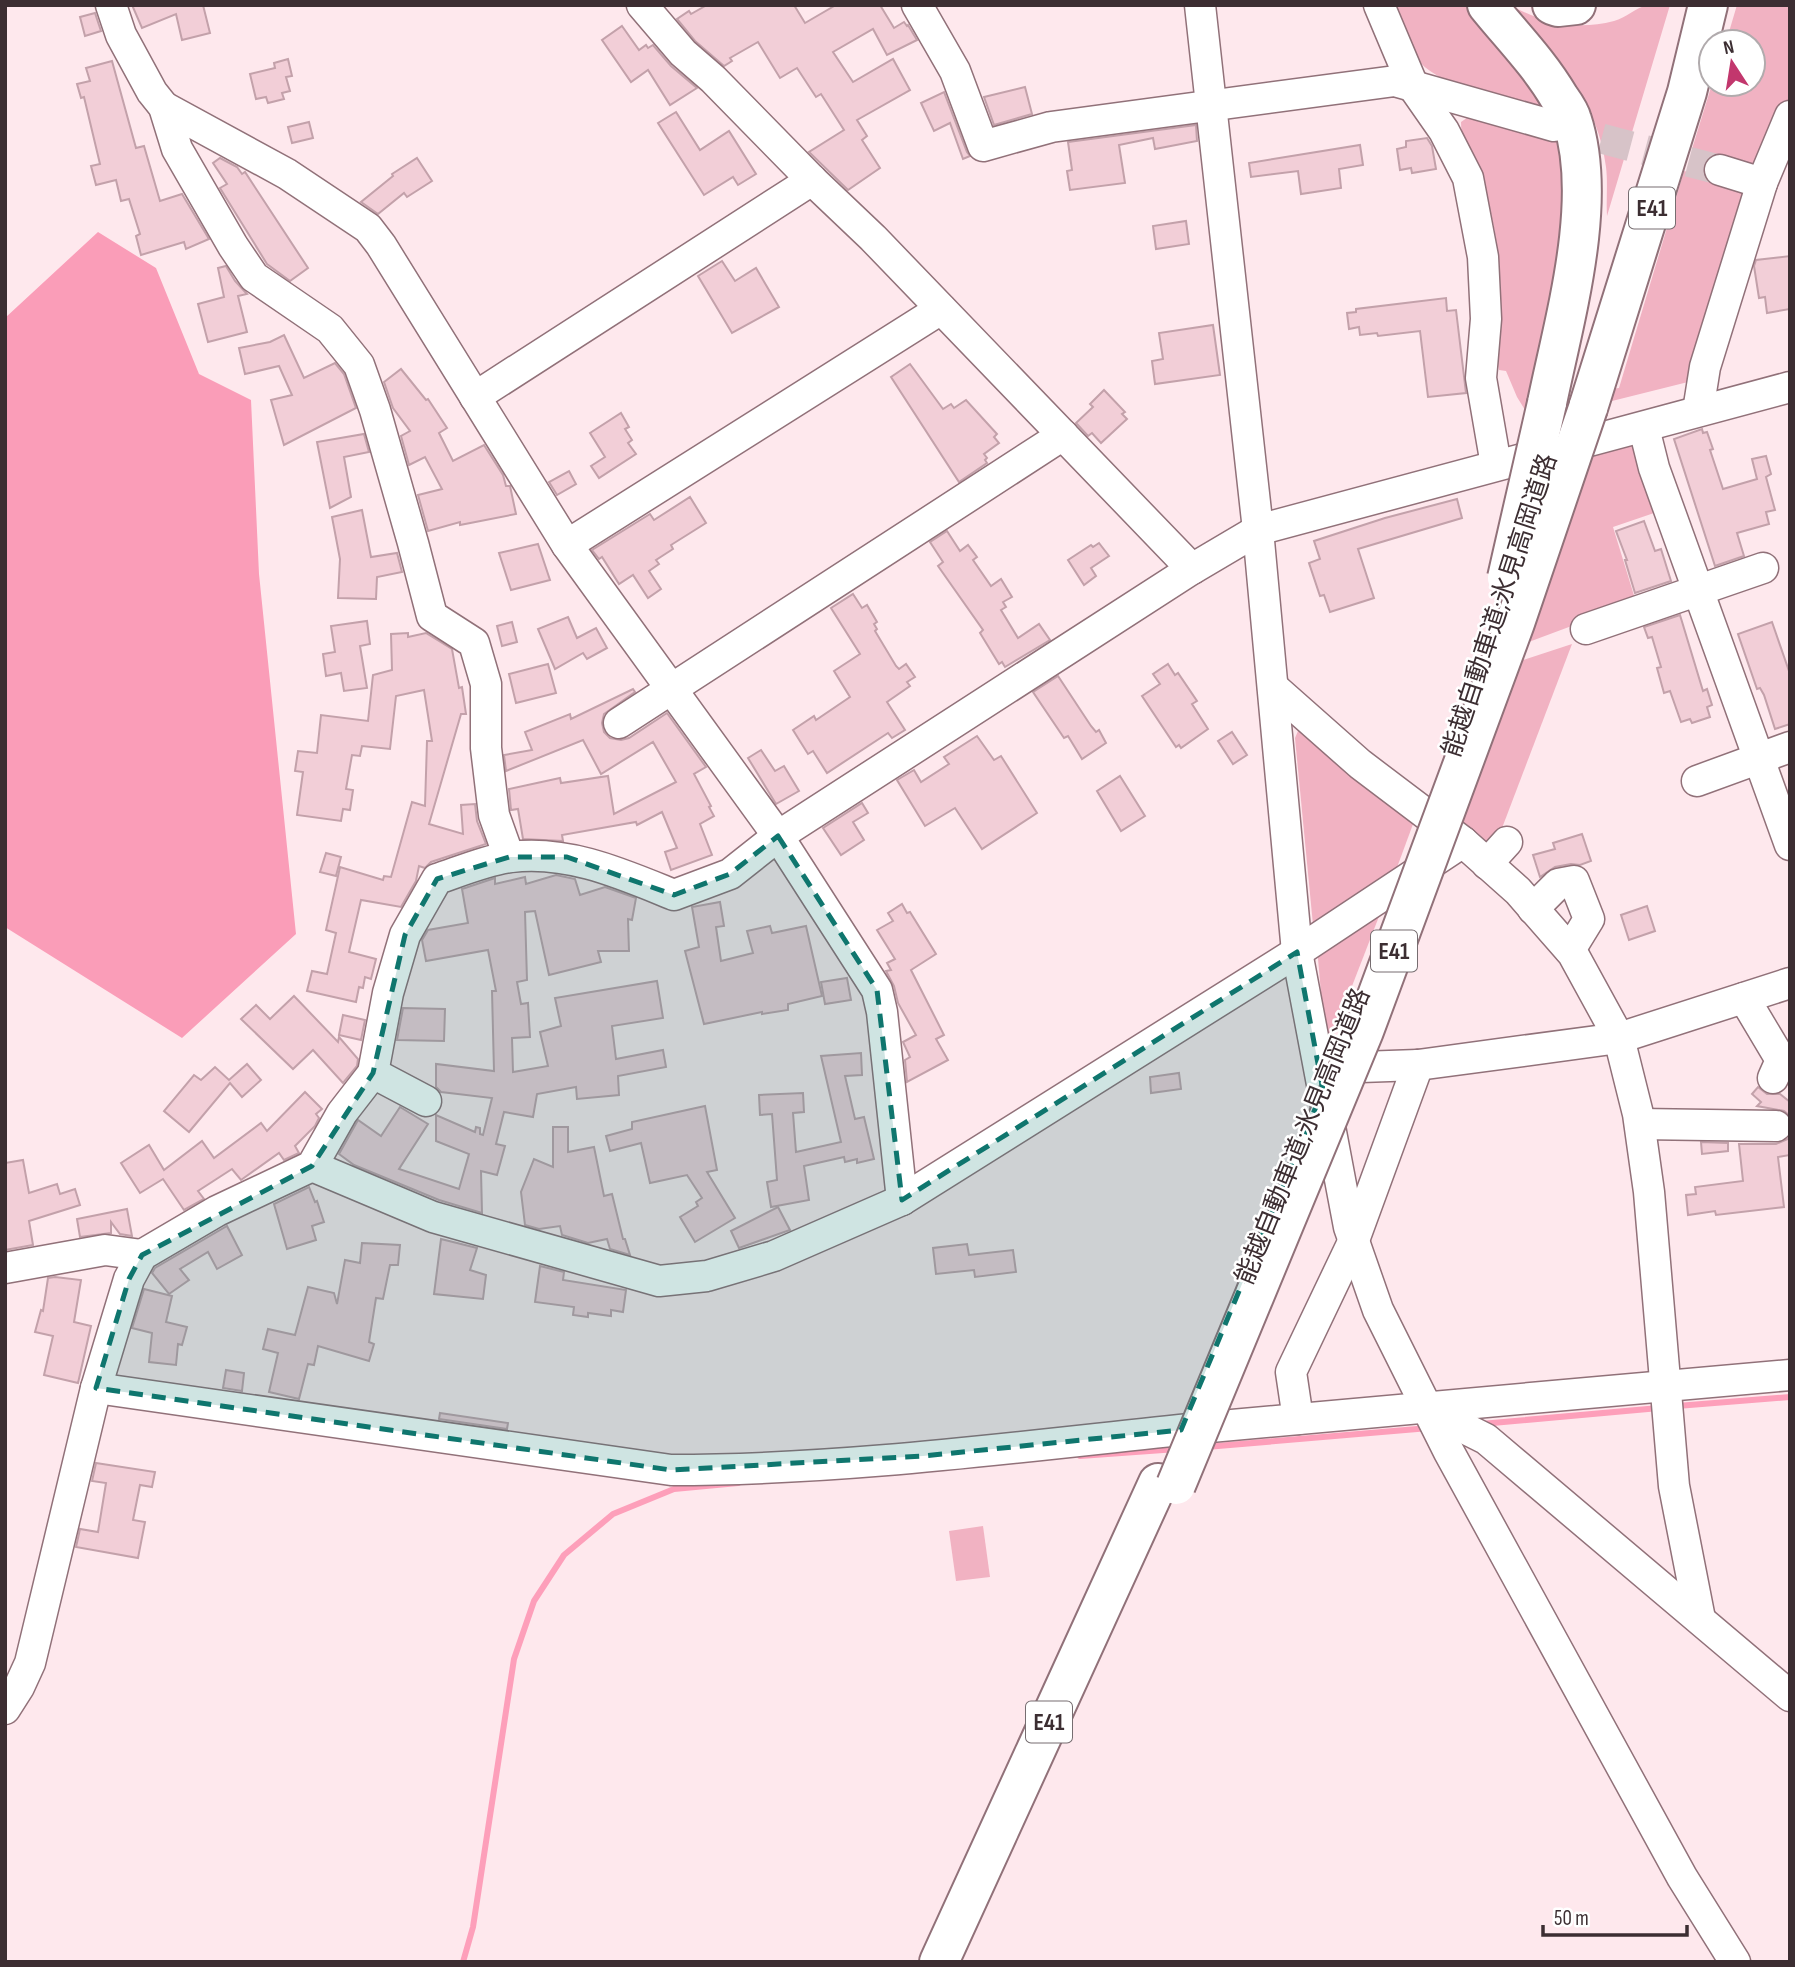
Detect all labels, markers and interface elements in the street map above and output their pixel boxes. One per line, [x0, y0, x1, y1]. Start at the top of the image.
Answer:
north arrow [1697, 28, 1767, 98]
text: N [1721, 36, 1736, 60]
road number: E41 [1629, 188, 1675, 229]
street label: 能越自動車道;氷見高岡道路 [1437, 450, 1564, 761]
road number: E41 [1371, 931, 1417, 972]
street label: 能越自動車道;氷見高岡道路 [1230, 984, 1377, 1289]
road number: E41 [1026, 1702, 1072, 1742]
scale bar [1543, 1894, 1686, 1938]
text: 50 m [1554, 1906, 1589, 1931]

